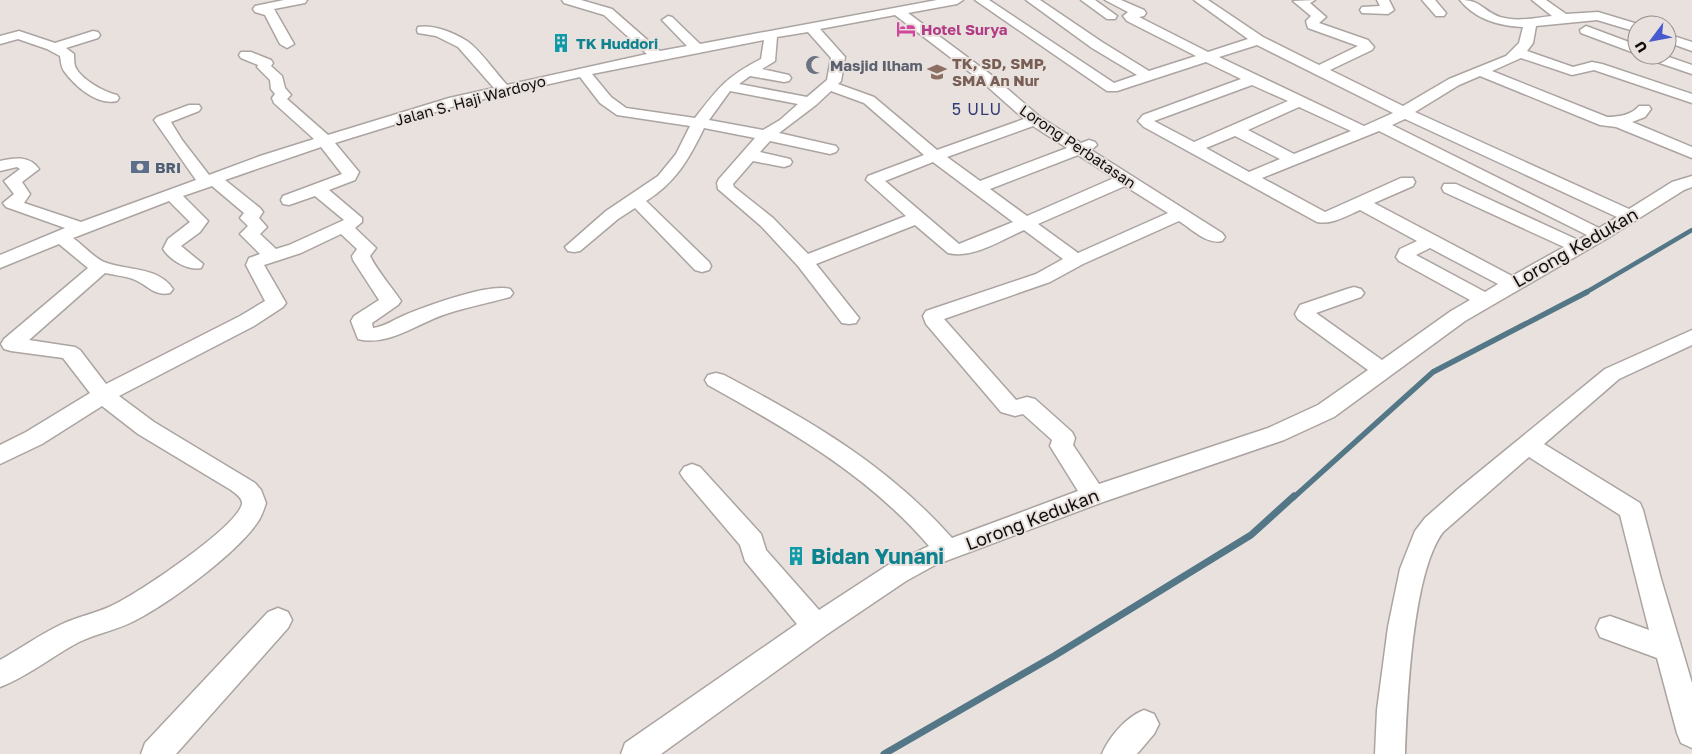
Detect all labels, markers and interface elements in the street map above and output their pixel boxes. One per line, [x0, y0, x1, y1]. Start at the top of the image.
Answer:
north arrow [1627, 15, 1677, 65]
hotel icon: Hotel Surya [895, 18, 917, 40]
place label: Hotel Surya [921, 20, 1008, 38]
building icon: TK Huddori [550, 32, 572, 54]
place label: TK Huddori [576, 34, 658, 52]
text: U [1631, 38, 1650, 56]
mosque icon: Masjid Ilham [804, 54, 826, 76]
place label: TK, SD, SMP, SMA An Nur [952, 54, 1047, 89]
place label: Masjid Ilham [830, 56, 923, 74]
school or university icon: TK, SD, SMP, SMA An Nur [926, 61, 948, 83]
street label: Jalan S. Haji Wardoyo [393, 71, 547, 129]
district label: 5 ULU [952, 99, 1002, 119]
street label: Lorong Perbatasan [1017, 100, 1139, 192]
bank icon: BRI [129, 156, 151, 178]
place label: BRI [155, 158, 181, 176]
street label: Lorong Kedukan [1509, 202, 1641, 292]
street label: Lorong Kedukan [962, 483, 1102, 555]
place label: Bidan Yunani [811, 543, 944, 569]
building icon: Bidan Yunani [785, 545, 807, 567]

